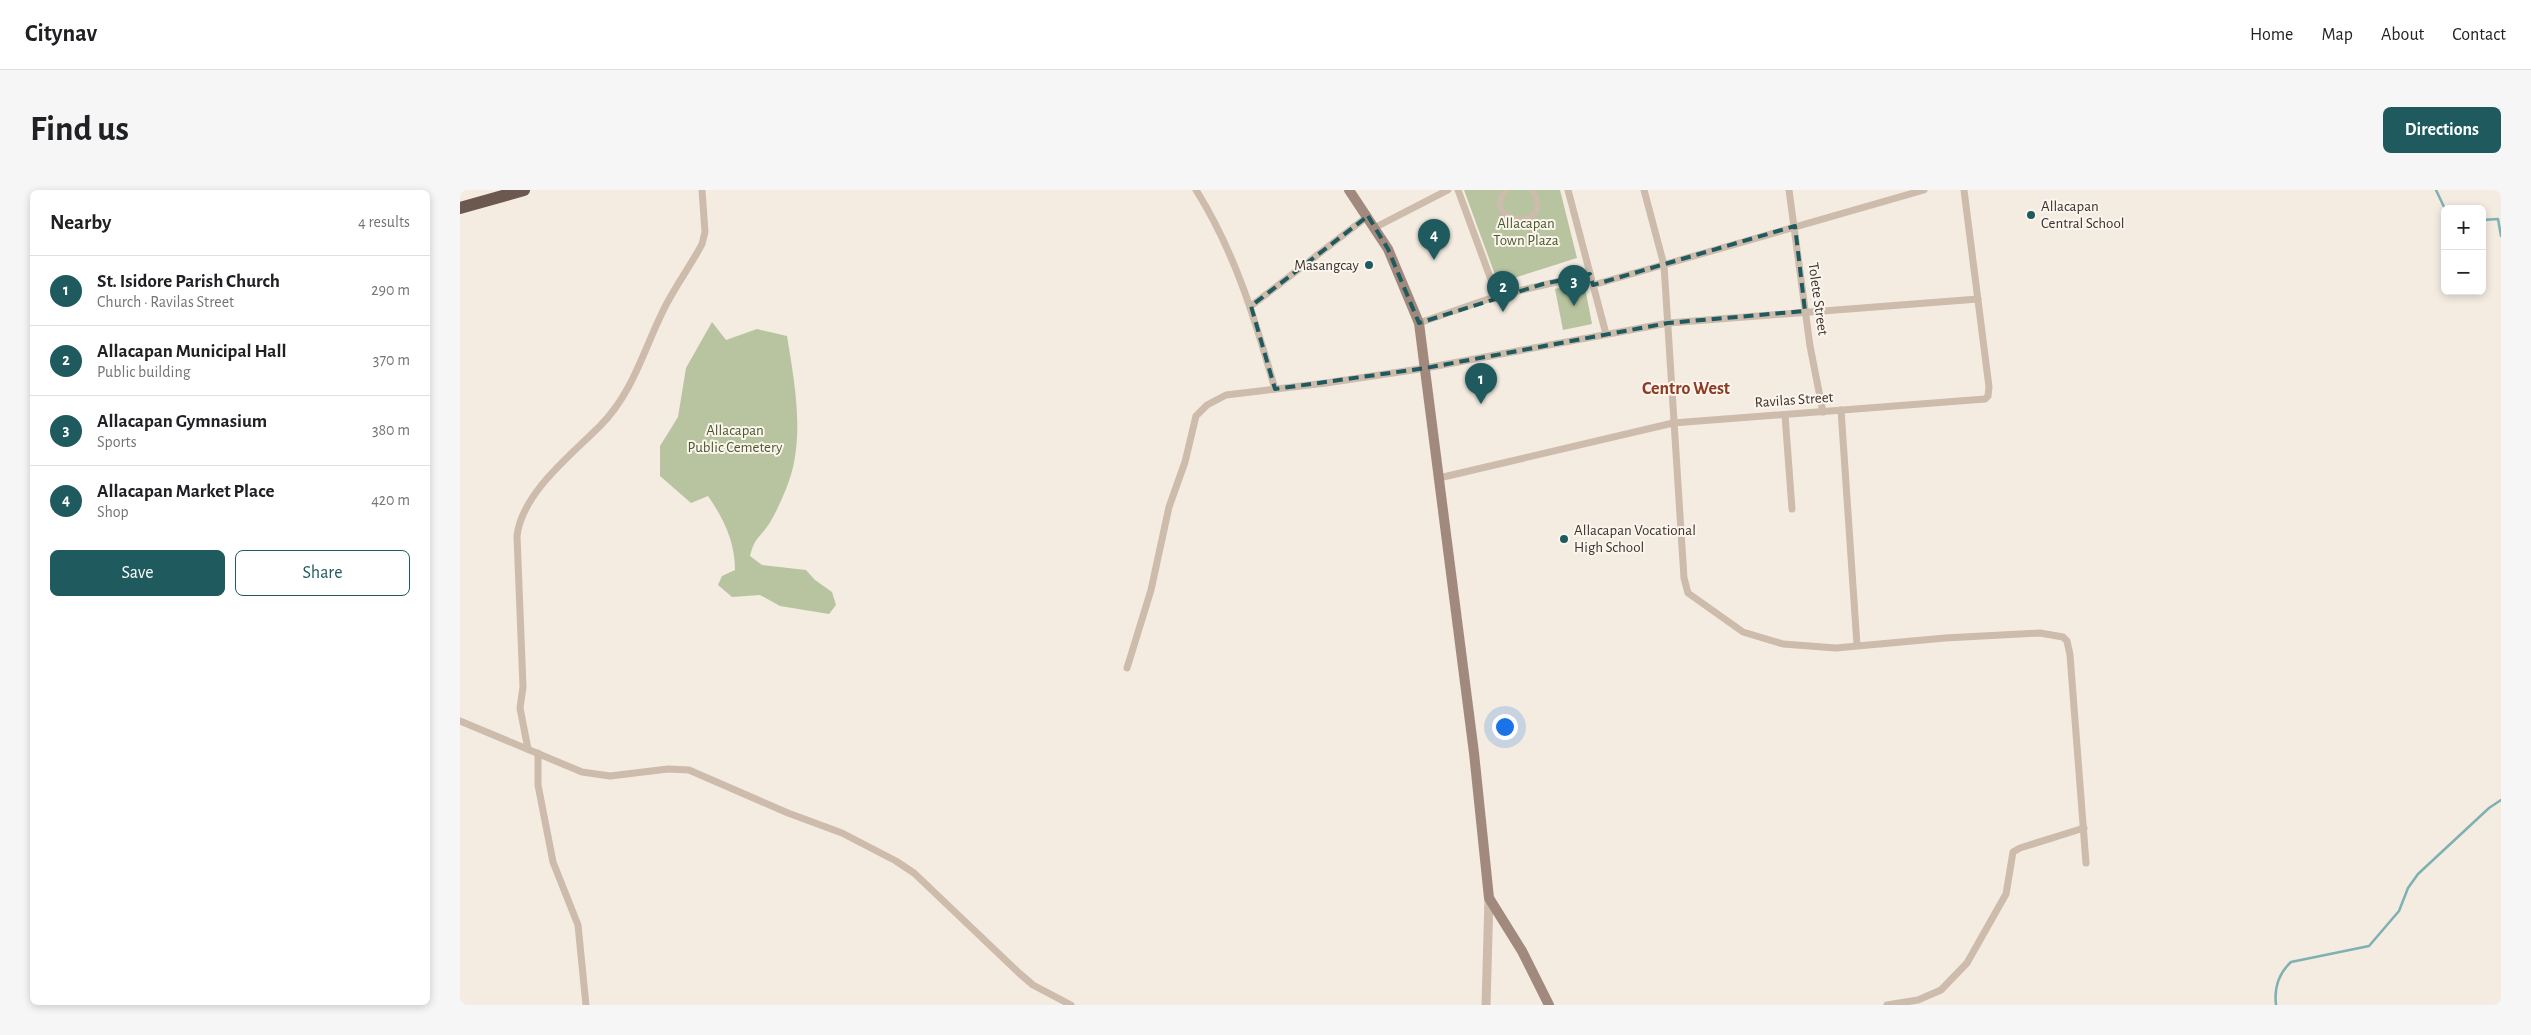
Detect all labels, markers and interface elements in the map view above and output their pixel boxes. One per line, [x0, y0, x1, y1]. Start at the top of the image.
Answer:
text: Citynav [25, 22, 97, 46]
text: Home [2250, 26, 2293, 44]
text: Map [2321, 26, 2353, 44]
text: About [2381, 26, 2424, 44]
text: Contact [2452, 26, 2506, 44]
button: Directions [2383, 107, 2501, 153]
text: Find us [30, 112, 129, 147]
place label: Allacapan Central School [2041, 199, 2125, 231]
map controls [2441, 205, 2486, 295]
button: + [2441, 205, 2486, 250]
marker: Allacapan Central School [2025, 209, 2037, 221]
text: Nearby [50, 212, 111, 233]
text: 4 results [358, 214, 410, 230]
park label: Allacapan Town Plaza [1493, 216, 1559, 248]
pin: 4 [1418, 219, 1450, 260]
button: − [2441, 250, 2486, 295]
place label: Masangcay [1294, 258, 1360, 273]
marker: Masangcay [1363, 259, 1375, 271]
street label: Tolete Street [1805, 262, 1831, 337]
pin: 3 [1558, 265, 1590, 306]
pin: 2 [1487, 271, 1519, 312]
text: St. Isidore Parish Church [97, 272, 280, 291]
text: 1 [63, 282, 69, 298]
text: 290 m [371, 282, 410, 298]
text: Church · Ravilas Street [97, 294, 234, 310]
text: Allacapan Municipal Hall [97, 342, 287, 361]
text: 2 [62, 352, 70, 368]
text: 370 m [373, 352, 410, 368]
pin: 1 [1465, 363, 1497, 404]
text: Public building [97, 364, 191, 380]
district label: Centro West [1642, 380, 1730, 398]
street label: Ravilas Street [1754, 390, 1834, 410]
text: Allacapan Gymnasium [97, 412, 267, 431]
text: 3 [63, 422, 69, 438]
text: 380 m [372, 422, 410, 438]
park label: Allacapan Public Cemetery [688, 423, 783, 455]
text: Sports [97, 434, 137, 450]
text: Allacapan Market Place [97, 482, 274, 501]
text: 4 [62, 492, 70, 508]
text: 420 m [371, 492, 410, 508]
text: Shop [97, 504, 129, 520]
place label: Allacapan Vocational High School [1574, 523, 1696, 555]
marker: Allacapan Vocational High School [1558, 533, 1570, 545]
button: Save [50, 550, 225, 596]
button: Share [235, 550, 410, 596]
your location [1492, 714, 1518, 740]

